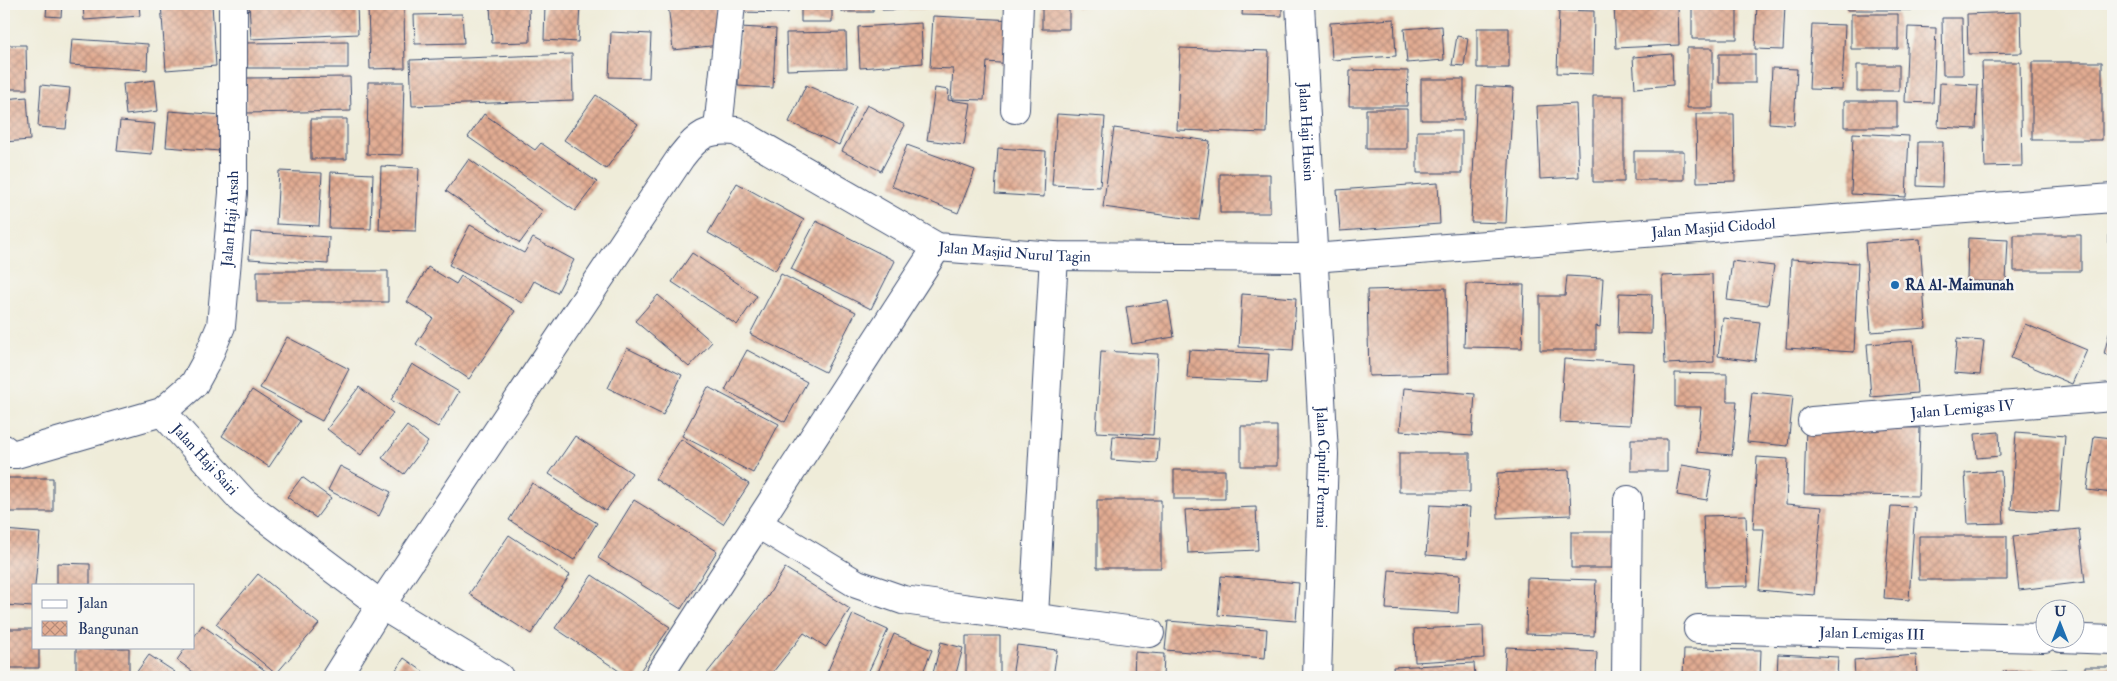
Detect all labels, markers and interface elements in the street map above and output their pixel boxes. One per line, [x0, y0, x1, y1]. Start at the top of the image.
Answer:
street label: Jalan Haji Husin [1294, 81, 1319, 182]
street label: Jalan Haji Arsah [217, 171, 243, 269]
street label: Jalan Masjid Cidodol [1650, 214, 1776, 243]
street label: Jalan Masjid Nurul Tagin [937, 238, 1091, 266]
place label: RA Al-Maimunah [1905, 276, 2014, 295]
marker: RA Al-Maimunah [1889, 279, 1901, 291]
street label: Jalan Lemigas IV [1909, 395, 2017, 424]
street label: Jalan Cipulir Permai [1311, 405, 1334, 528]
street label: Jalan Haji Sairi [166, 419, 242, 499]
legend [32, 584, 195, 648]
text: Jalan [77, 594, 108, 614]
north arrow [2034, 598, 2084, 648]
text: U [2054, 603, 2066, 620]
text: Bangunan [78, 620, 139, 639]
street label: Jalan Lemigas III [1818, 623, 1925, 644]

